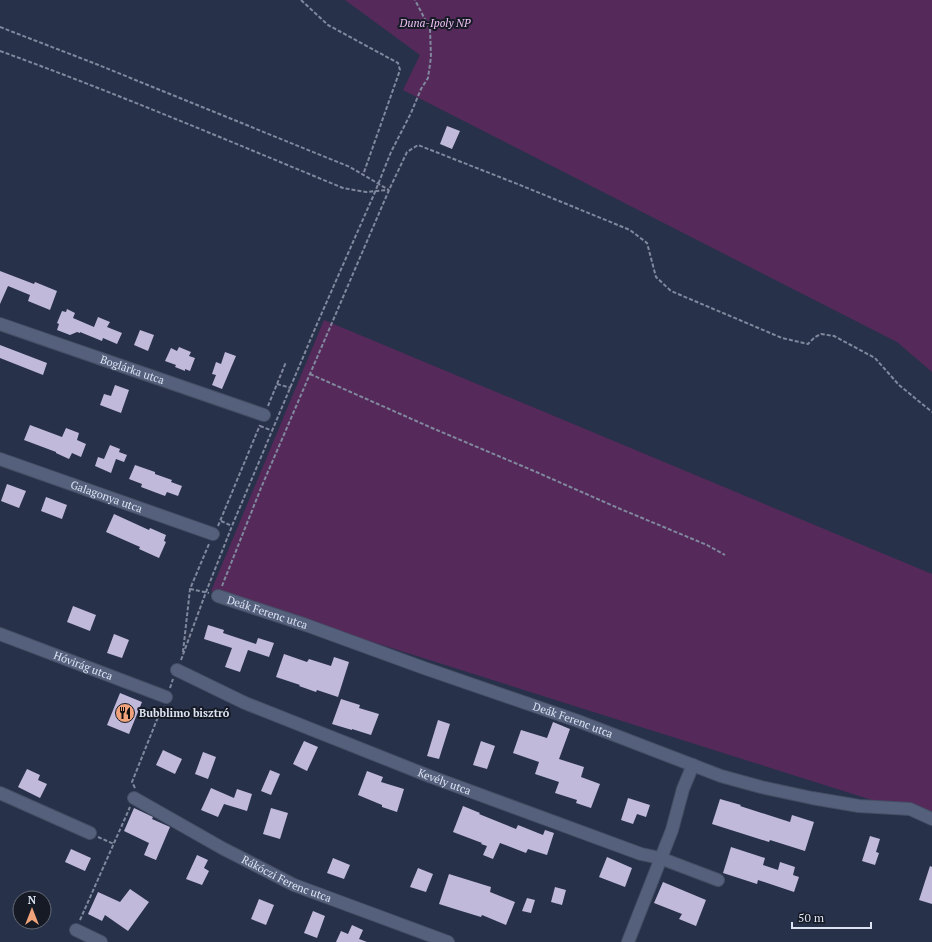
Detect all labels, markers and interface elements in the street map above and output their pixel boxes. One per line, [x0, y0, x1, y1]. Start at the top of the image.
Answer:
park label: Duna-Ipoly NP [399, 16, 471, 30]
street label: Boglárka utca [98, 352, 167, 387]
street label: Galagonya utca [69, 477, 145, 516]
street label: Deák Ferenc utca [225, 592, 310, 632]
street label: Hóvirág utca [52, 648, 115, 683]
street label: Deák Ferenc utca [531, 699, 615, 741]
restaurant icon: Bubblimo bisztró [114, 702, 136, 724]
place label: Bubblimo bisztró [139, 706, 230, 720]
street label: Kevély utca [416, 765, 473, 798]
street label: Rákóczi Ferenc utca [239, 852, 334, 905]
north arrow [12, 890, 52, 930]
text: N [28, 893, 37, 907]
scale bar [792, 904, 871, 930]
text: 50 m [798, 910, 825, 925]

